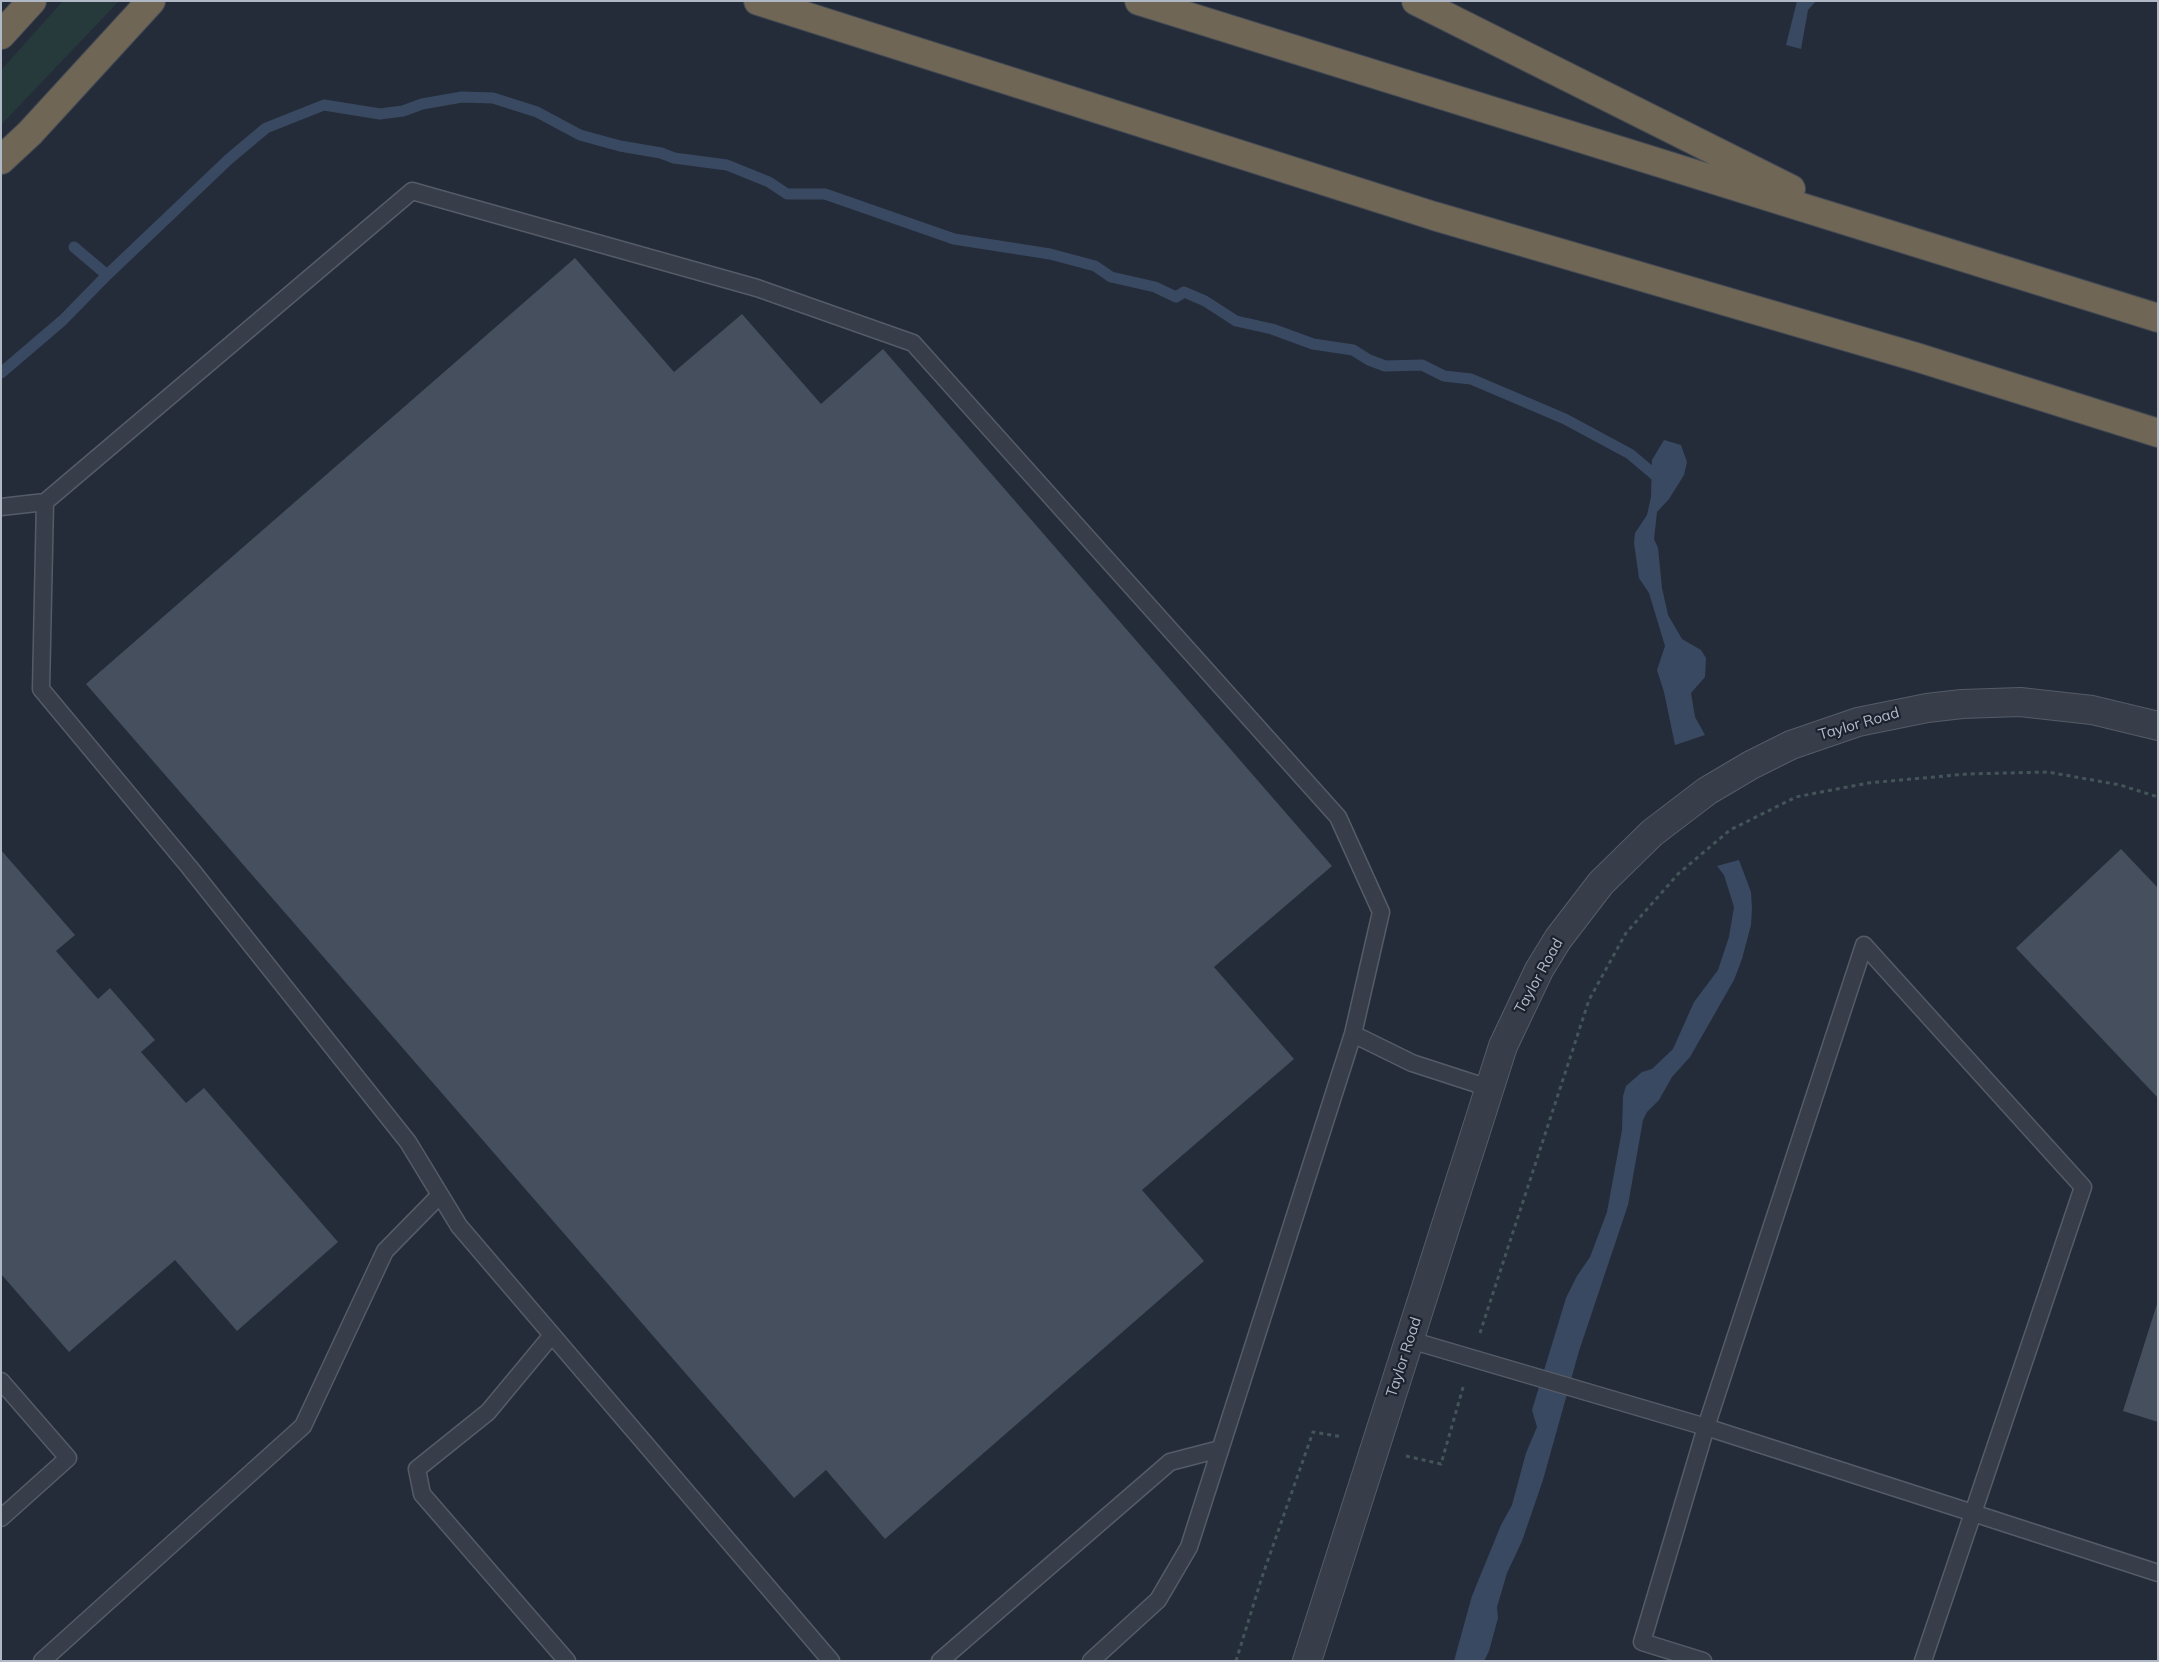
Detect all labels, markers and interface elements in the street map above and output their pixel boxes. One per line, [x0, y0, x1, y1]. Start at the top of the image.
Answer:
street label: Taylor Road [1817, 704, 1901, 744]
street label: Taylor Road [1511, 935, 1567, 1017]
street label: Taylor Road [1383, 1315, 1425, 1399]

